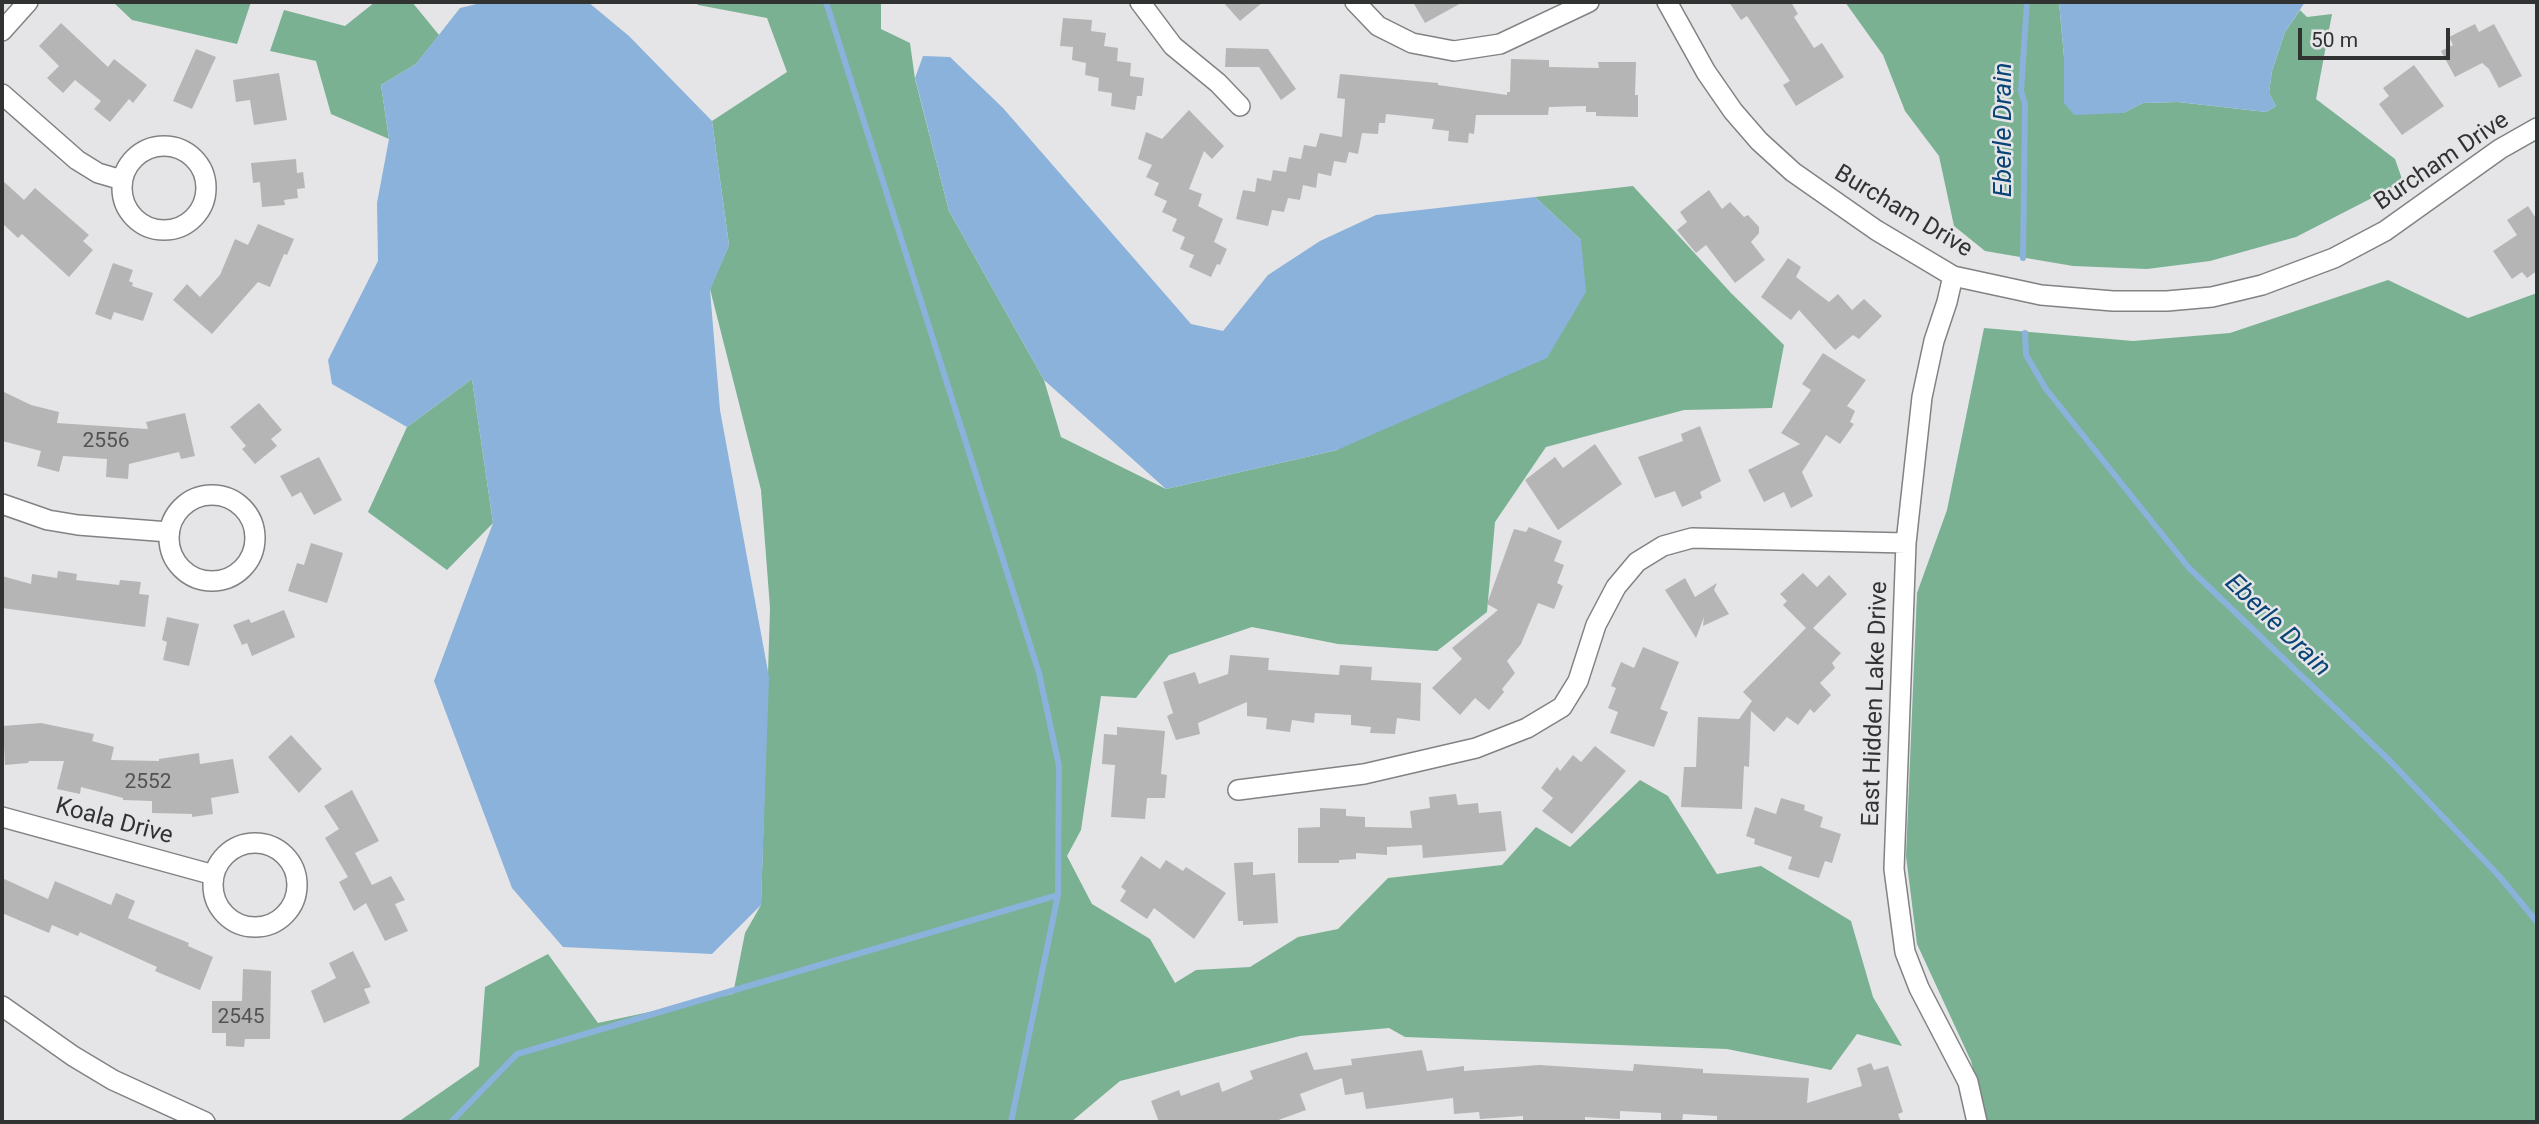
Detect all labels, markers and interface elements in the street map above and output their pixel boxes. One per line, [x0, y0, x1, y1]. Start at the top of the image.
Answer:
scale bar [2301, 14, 2453, 58]
text: 50 m [2311, 28, 2358, 52]
water label: Eberle Drain [1988, 63, 2020, 197]
street label: Burcham Drive [2369, 106, 2515, 218]
street label: Burcham Drive [1829, 160, 1977, 264]
house number: 2556 [82, 429, 130, 455]
water label: Eberle Drain [2218, 568, 2336, 684]
street label: East Hidden Lake Drive [1857, 581, 1895, 827]
house number: 2552 [124, 770, 172, 796]
street label: Koala Drive [52, 793, 176, 851]
house number: 2545 [217, 1005, 265, 1031]

